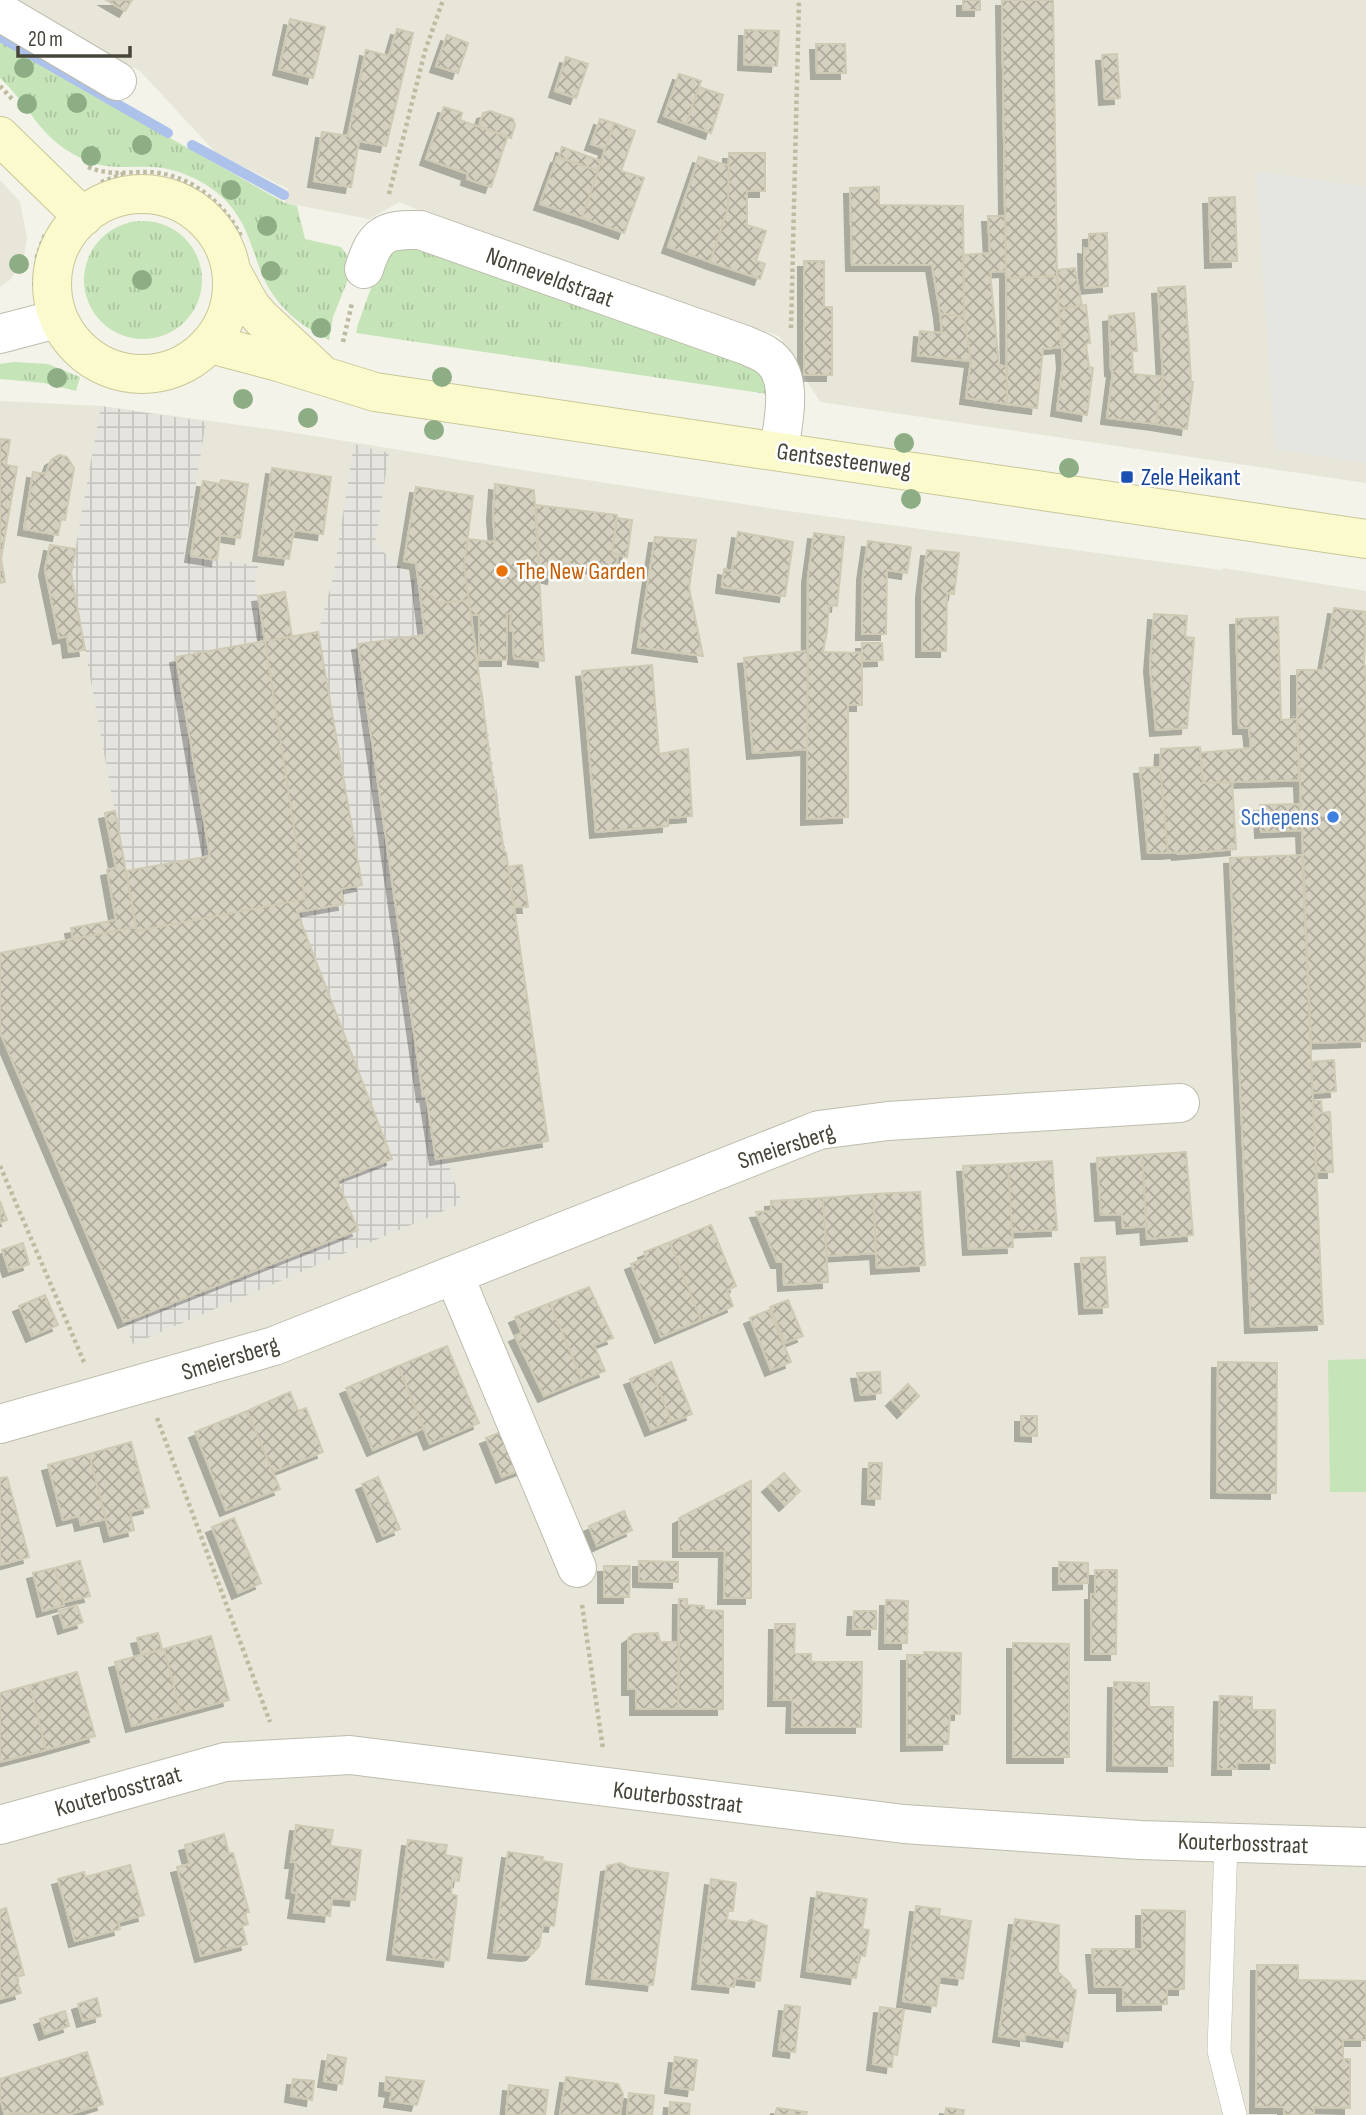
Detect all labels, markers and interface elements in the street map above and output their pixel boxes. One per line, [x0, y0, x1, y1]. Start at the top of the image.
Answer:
scale bar [18, 14, 130, 58]
text: 20 m [28, 27, 63, 52]
street label: Nonneveldstraat [482, 241, 618, 314]
street label: Gentsesteenweg [775, 437, 913, 484]
place label: Zele Heikant [1141, 463, 1241, 492]
marker: Zele Heikant [1119, 469, 1135, 485]
place label: The New Garden [516, 557, 646, 586]
marker: The New Garden [494, 563, 510, 579]
place label: Schepens [1241, 803, 1319, 832]
marker: Schepens [1325, 809, 1341, 825]
street label: Smeiersberg [734, 1117, 838, 1176]
street label: Smeiersberg [178, 1330, 282, 1387]
street label: Kouterbosstraat [51, 1760, 185, 1823]
street label: Kouterbosstraat [611, 1775, 745, 1820]
street label: Kouterbosstraat [1177, 1827, 1309, 1860]

